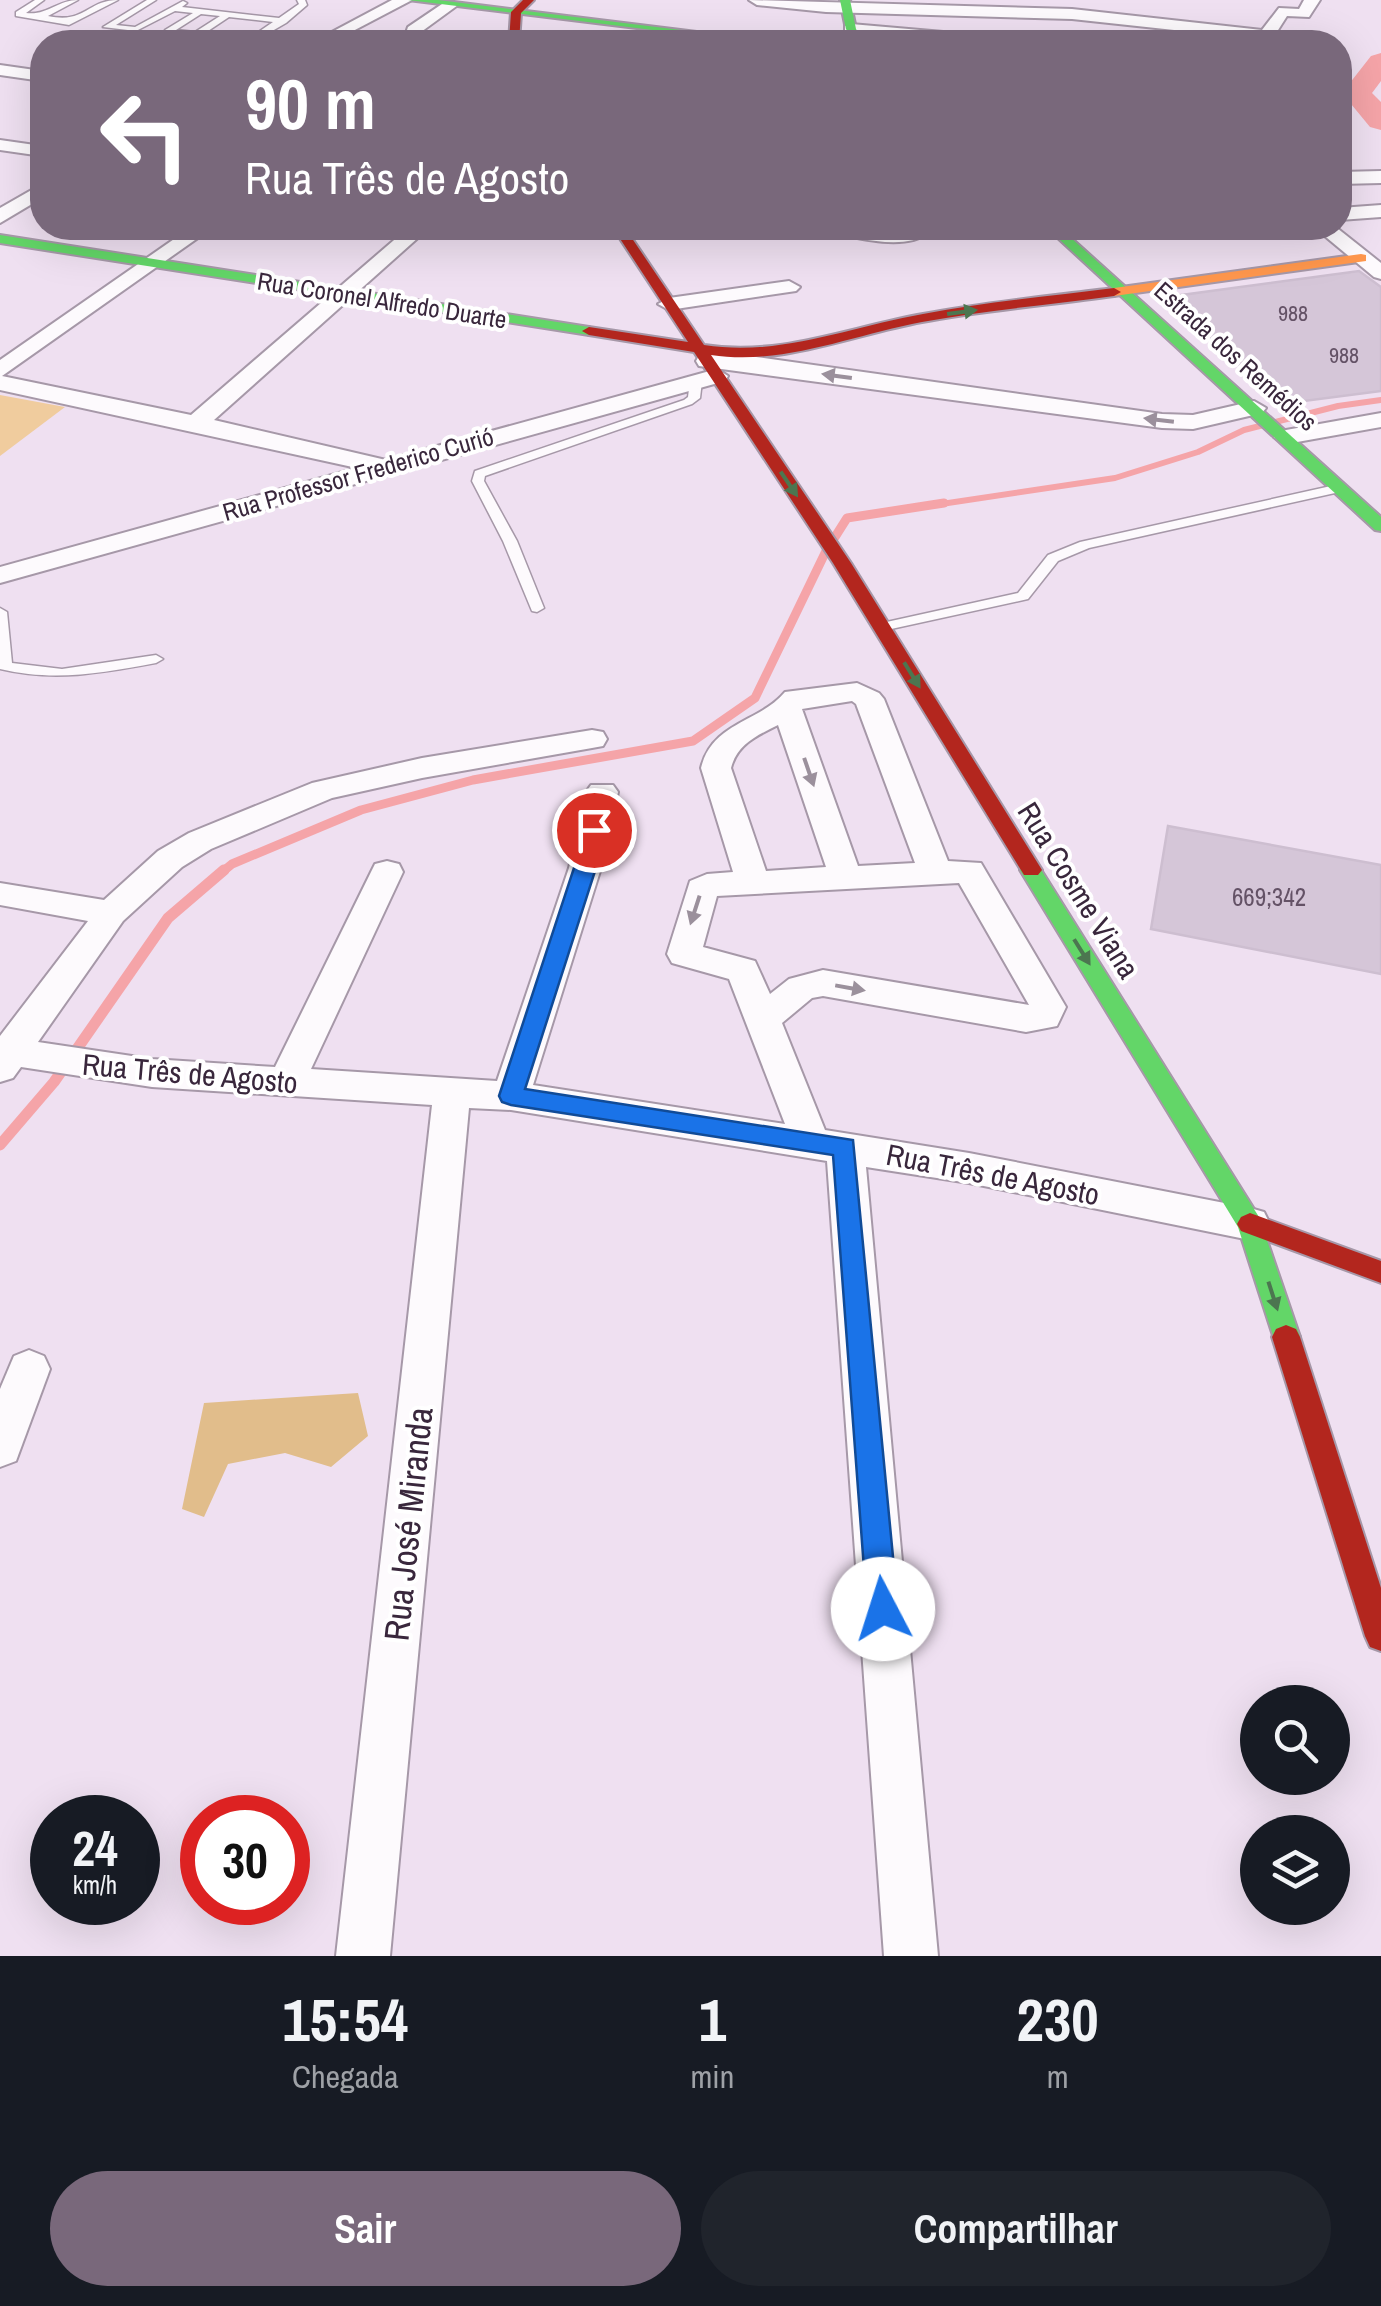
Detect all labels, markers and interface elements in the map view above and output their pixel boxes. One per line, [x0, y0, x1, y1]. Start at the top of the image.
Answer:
text: 90 m [245, 57, 376, 151]
icon: left [80, 70, 210, 200]
text: Rua Três de Agosto [245, 147, 569, 208]
street label: Rua Coronel Alfredo Duarte [255, 264, 509, 336]
street label: Estrada dos Remédios [1147, 274, 1325, 438]
house number: 988 [1278, 298, 1308, 328]
one-way arrow [946, 304, 978, 320]
house number: 988 [1329, 340, 1359, 370]
one-way arrow [820, 367, 852, 383]
one-way arrow [1142, 412, 1174, 428]
street label: Rua Professor Frederico Curió [219, 419, 497, 529]
one-way arrow [779, 471, 797, 498]
one-way arrow [902, 661, 920, 689]
one-way arrow [802, 757, 817, 787]
pin [552, 788, 637, 873]
street label: Rua Cosme Viana [1009, 794, 1149, 986]
icon: arrive [567, 803, 622, 858]
house number: 669;342 [1232, 880, 1306, 914]
one-way arrow [687, 895, 702, 925]
one-way arrow [1073, 938, 1090, 966]
one-way arrow [835, 981, 866, 996]
street label: Rua Três de Agosto [81, 1044, 299, 1102]
street label: Rua Três de Agosto [883, 1134, 1103, 1214]
one-way arrow [1266, 1281, 1281, 1311]
street label: Rua José Miranda [372, 1405, 444, 1643]
position arrow [831, 1557, 935, 1661]
map controls [1240, 1685, 1350, 1925]
button: search [1240, 1685, 1350, 1795]
speed limit sign: 30 [180, 1795, 310, 1925]
text: 24 [72, 1814, 118, 1882]
button: layers [1240, 1815, 1350, 1925]
text: km/h [73, 1868, 117, 1902]
text: 15:54 [282, 1979, 408, 2060]
text: 1 [699, 1979, 726, 2060]
text: 230 [1017, 1979, 1099, 2060]
text: Chegada [292, 2055, 398, 2098]
text: min [690, 2055, 734, 2098]
text: m [1047, 2055, 1069, 2098]
button: Sair [50, 2171, 681, 2286]
button: Compartilhar [701, 2171, 1331, 2286]

